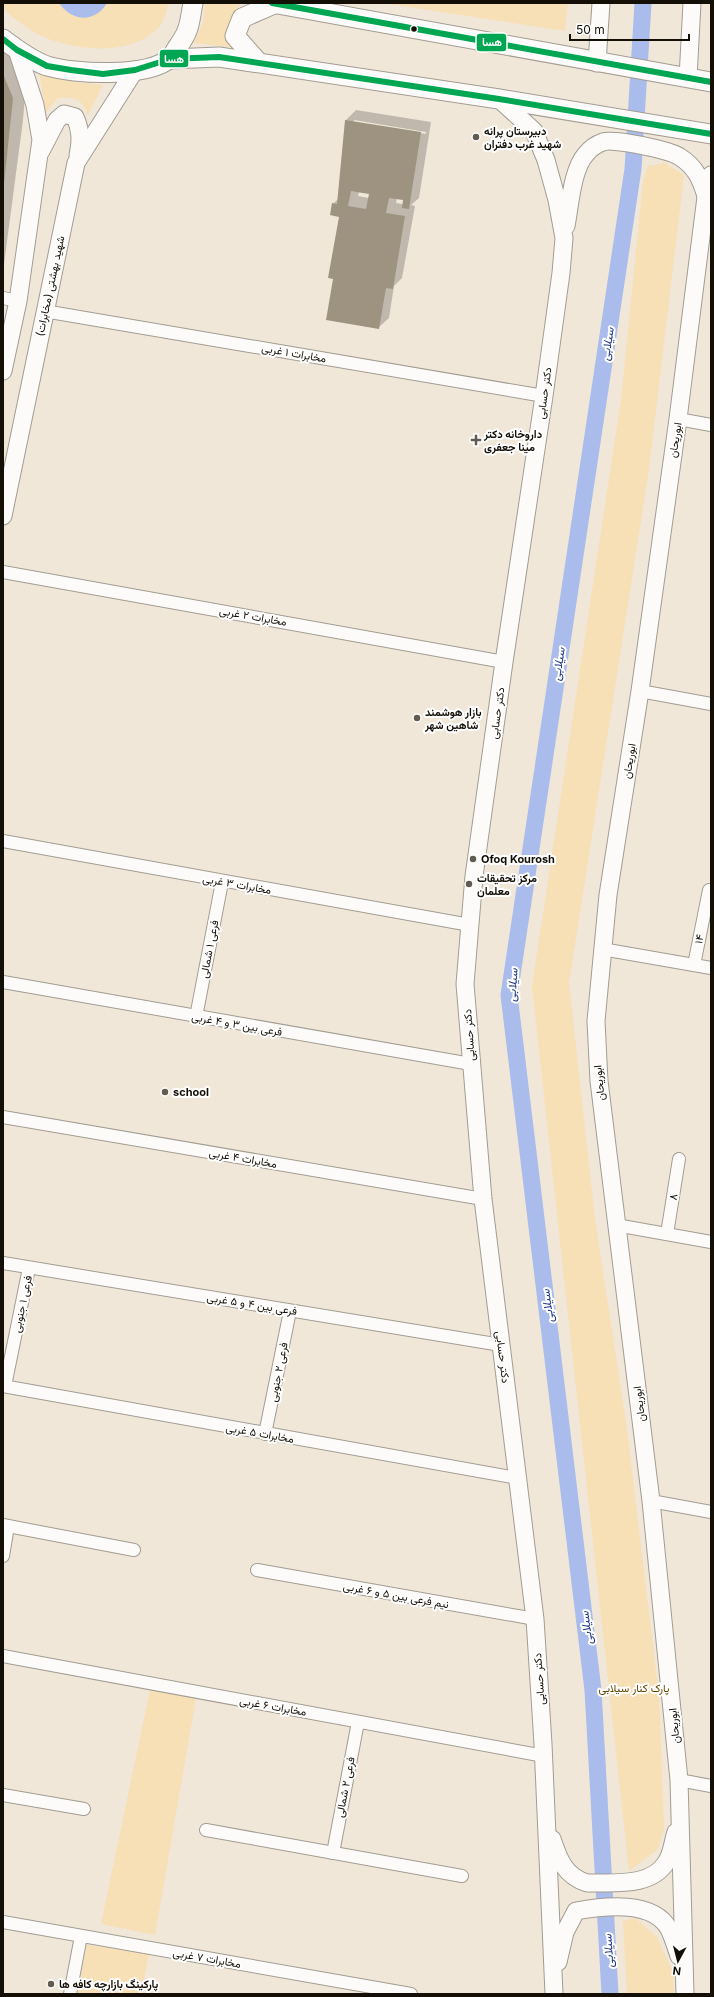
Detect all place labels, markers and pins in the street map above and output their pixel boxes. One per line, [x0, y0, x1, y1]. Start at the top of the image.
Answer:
unlabelled marker [409, 24, 419, 34]
place label: دبیرستان پرانه شهید غرب دفتران [484, 124, 562, 151]
marker: دبیرستان پرانه شهید غرب دفتران [471, 132, 481, 142]
place label: داروخانه دکتر مینا جعفری [483, 427, 543, 454]
marker: داروخانه دکتر مینا جعفری [471, 435, 481, 445]
place label: بازار هوشمند شاهین شهر [424, 705, 482, 732]
marker: بازار هوشمند شاهین شهر [412, 713, 422, 723]
place label: Ofoq Kourosh [481, 852, 555, 866]
marker: Ofoq Kourosh [468, 854, 478, 864]
place label: مرکز تحقیقات معلمان [477, 871, 537, 898]
marker: مرکز تحقیقات معلمان [464, 879, 474, 889]
place label: school [173, 1085, 209, 1099]
marker: school [160, 1087, 170, 1097]
place label: پارکینگ بازارچه کافه ها [59, 1977, 159, 1992]
marker: پارکینگ بازارچه کافه ها [46, 1979, 56, 1989]

